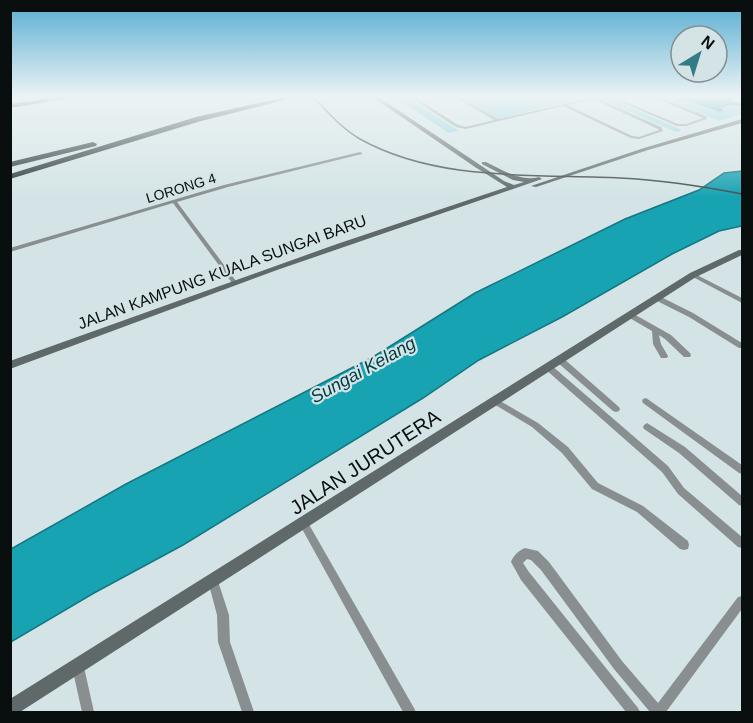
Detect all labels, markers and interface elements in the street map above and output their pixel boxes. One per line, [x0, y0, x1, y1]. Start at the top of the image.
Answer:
north arrow [669, 24, 729, 84]
text: N [698, 32, 718, 53]
street label: LORONG 4 [144, 170, 218, 206]
street label: JALAN KAMPUNG KUALA SUNGAI BARU [75, 212, 369, 332]
water label: Sungai Kelang [307, 333, 419, 407]
street label: JALAN JURUTERA [286, 405, 445, 519]

